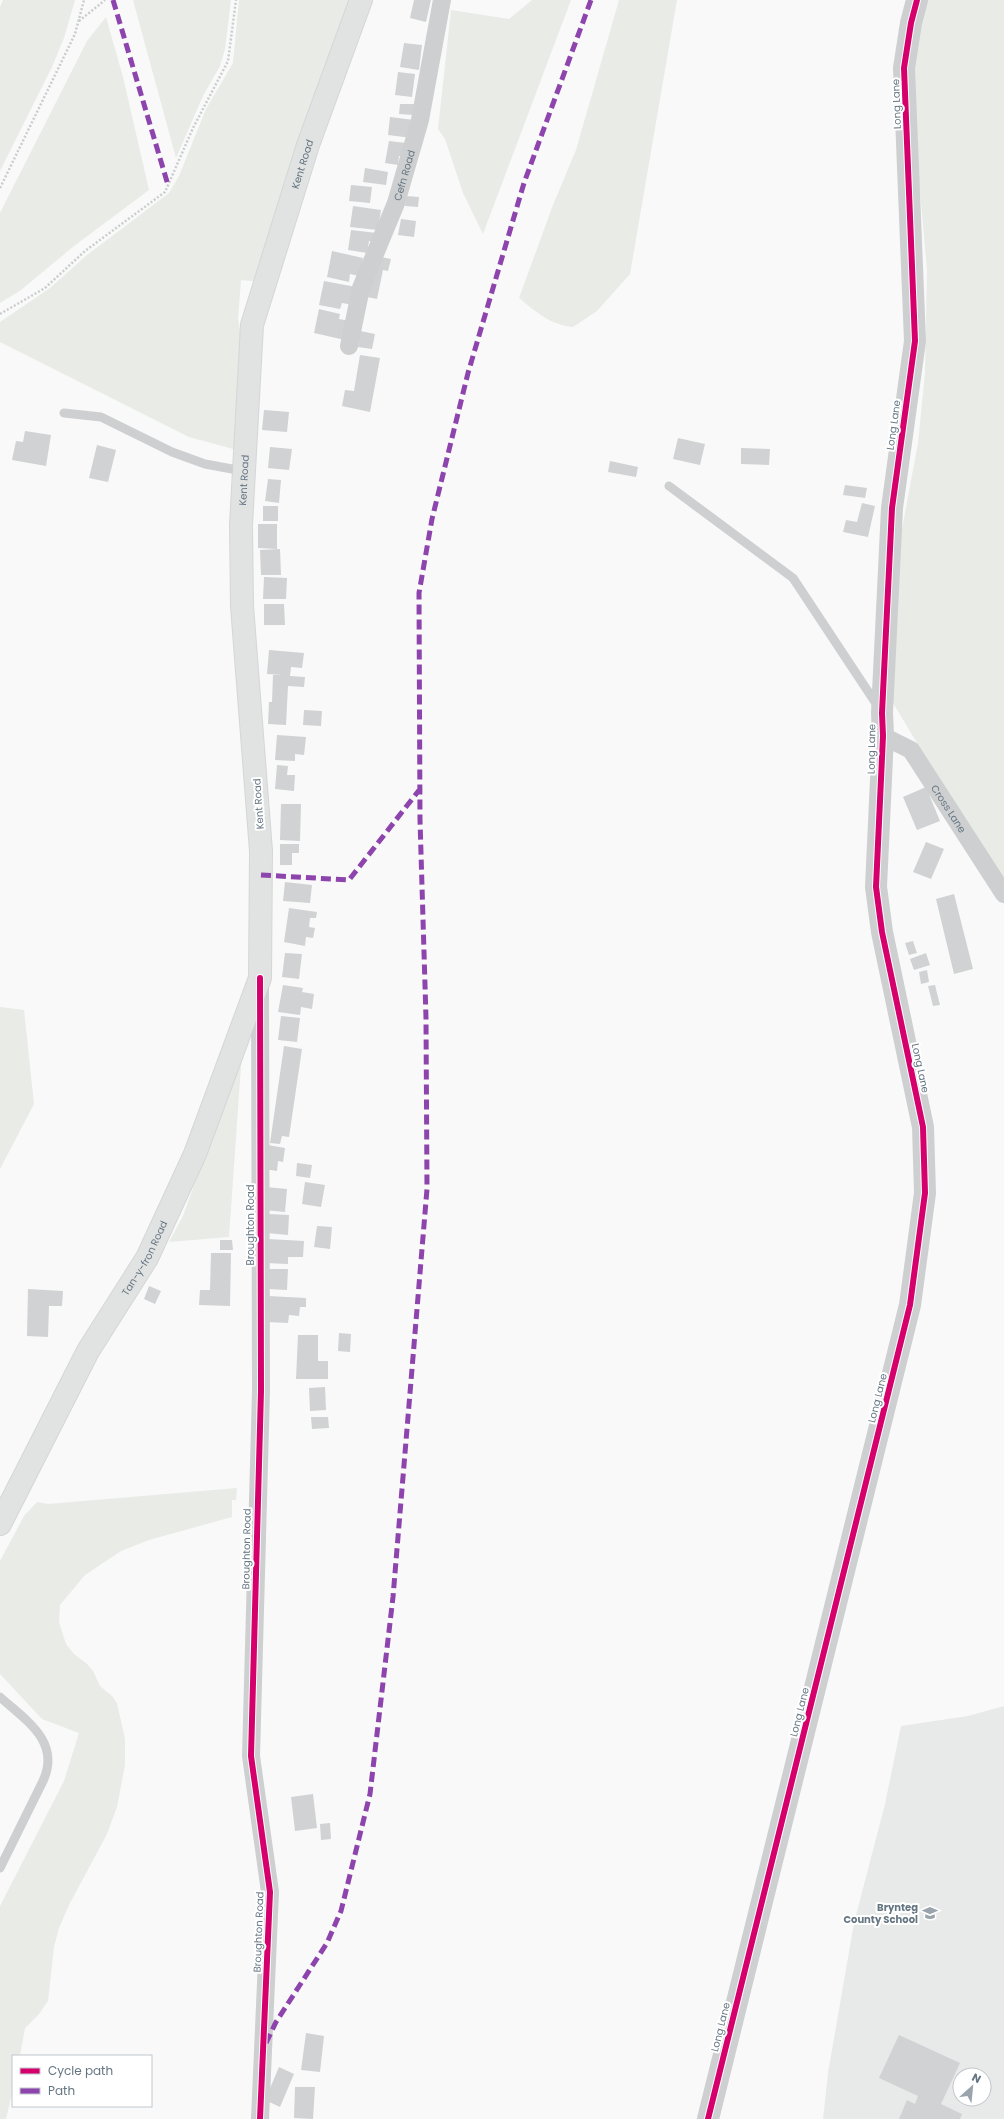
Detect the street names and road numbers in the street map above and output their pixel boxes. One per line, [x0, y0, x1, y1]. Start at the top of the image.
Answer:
street label: Long Lane [888, 79, 905, 129]
street label: Kent Road [288, 137, 317, 191]
street label: Cefn Road [390, 148, 419, 203]
street label: Long Lane [883, 399, 904, 451]
street label: Kent Road [235, 454, 253, 506]
street label: Long Lane [864, 724, 879, 774]
street label: Kent Road [249, 778, 268, 830]
street label: Cross Lane [927, 782, 970, 836]
street label: Long Lane [908, 1042, 933, 1094]
street label: Broughton Road [243, 1185, 258, 1265]
street label: Tan-y-fron Road [118, 1218, 171, 1299]
street label: Long Lane [864, 1372, 891, 1424]
street label: Broughton Road [238, 1508, 255, 1590]
street label: Long Lane [786, 1686, 813, 1738]
street label: Broughton Road [250, 1891, 267, 1973]
street label: Long Lane [707, 2001, 734, 2053]

